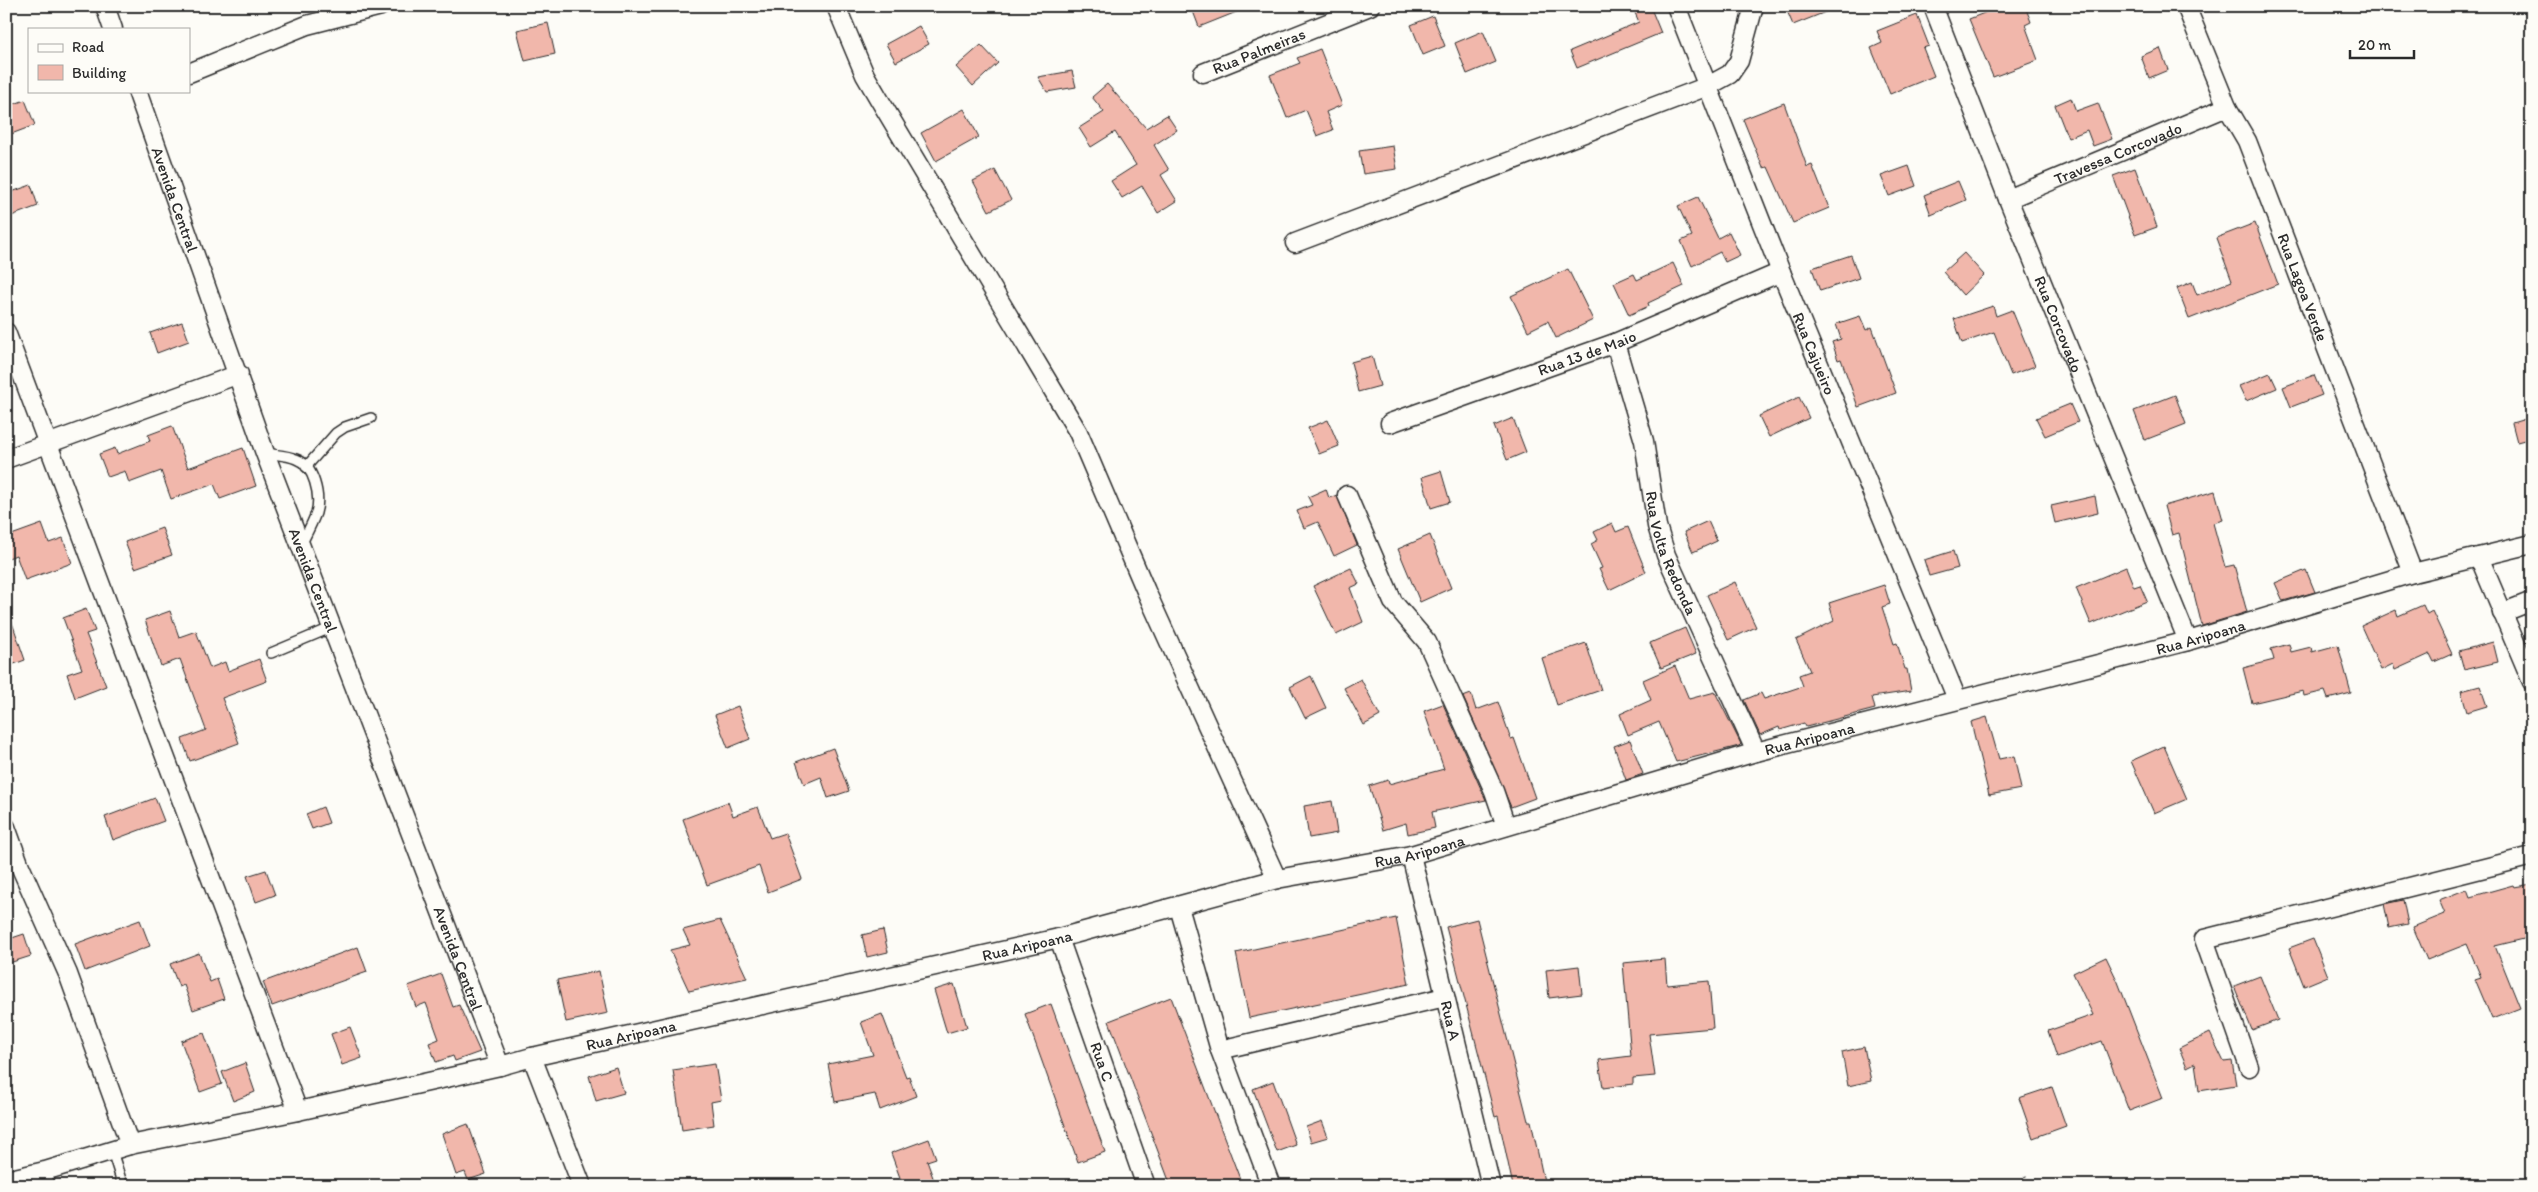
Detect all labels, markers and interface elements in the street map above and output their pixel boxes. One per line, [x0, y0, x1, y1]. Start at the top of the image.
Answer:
street label: Rua Palmeiras [1210, 24, 1308, 78]
legend [28, 28, 190, 92]
scale bar [2350, 28, 2414, 60]
text: 20 m [2358, 36, 2392, 54]
text: Road [72, 38, 105, 56]
text: Building [72, 64, 126, 82]
street label: Travessa Corcovado [2051, 118, 2185, 189]
street label: Avenida Central [148, 145, 202, 255]
street label: Rua Lagoa Verde [2273, 231, 2332, 344]
street label: Rua Corcovado [2030, 273, 2087, 375]
street label: Rua Cajueiro [1789, 310, 1840, 398]
street label: Rua 13 de Maio [1535, 326, 1639, 380]
street label: Rua Volta Redonda [1642, 490, 1701, 619]
street label: Avenida Central [285, 525, 342, 635]
street label: Rua Aripoana [2154, 615, 2248, 659]
street label: Rua Aripoana [1763, 718, 1857, 759]
street label: Rua Aripoana [1373, 830, 1467, 871]
street label: Avenida Central [430, 904, 487, 1014]
street label: Rua Aripoana [980, 926, 1075, 965]
street label: Rua A [1436, 999, 1464, 1042]
street label: Rua Aripoana [584, 1016, 679, 1055]
street label: Rua C [1086, 1040, 1118, 1084]

